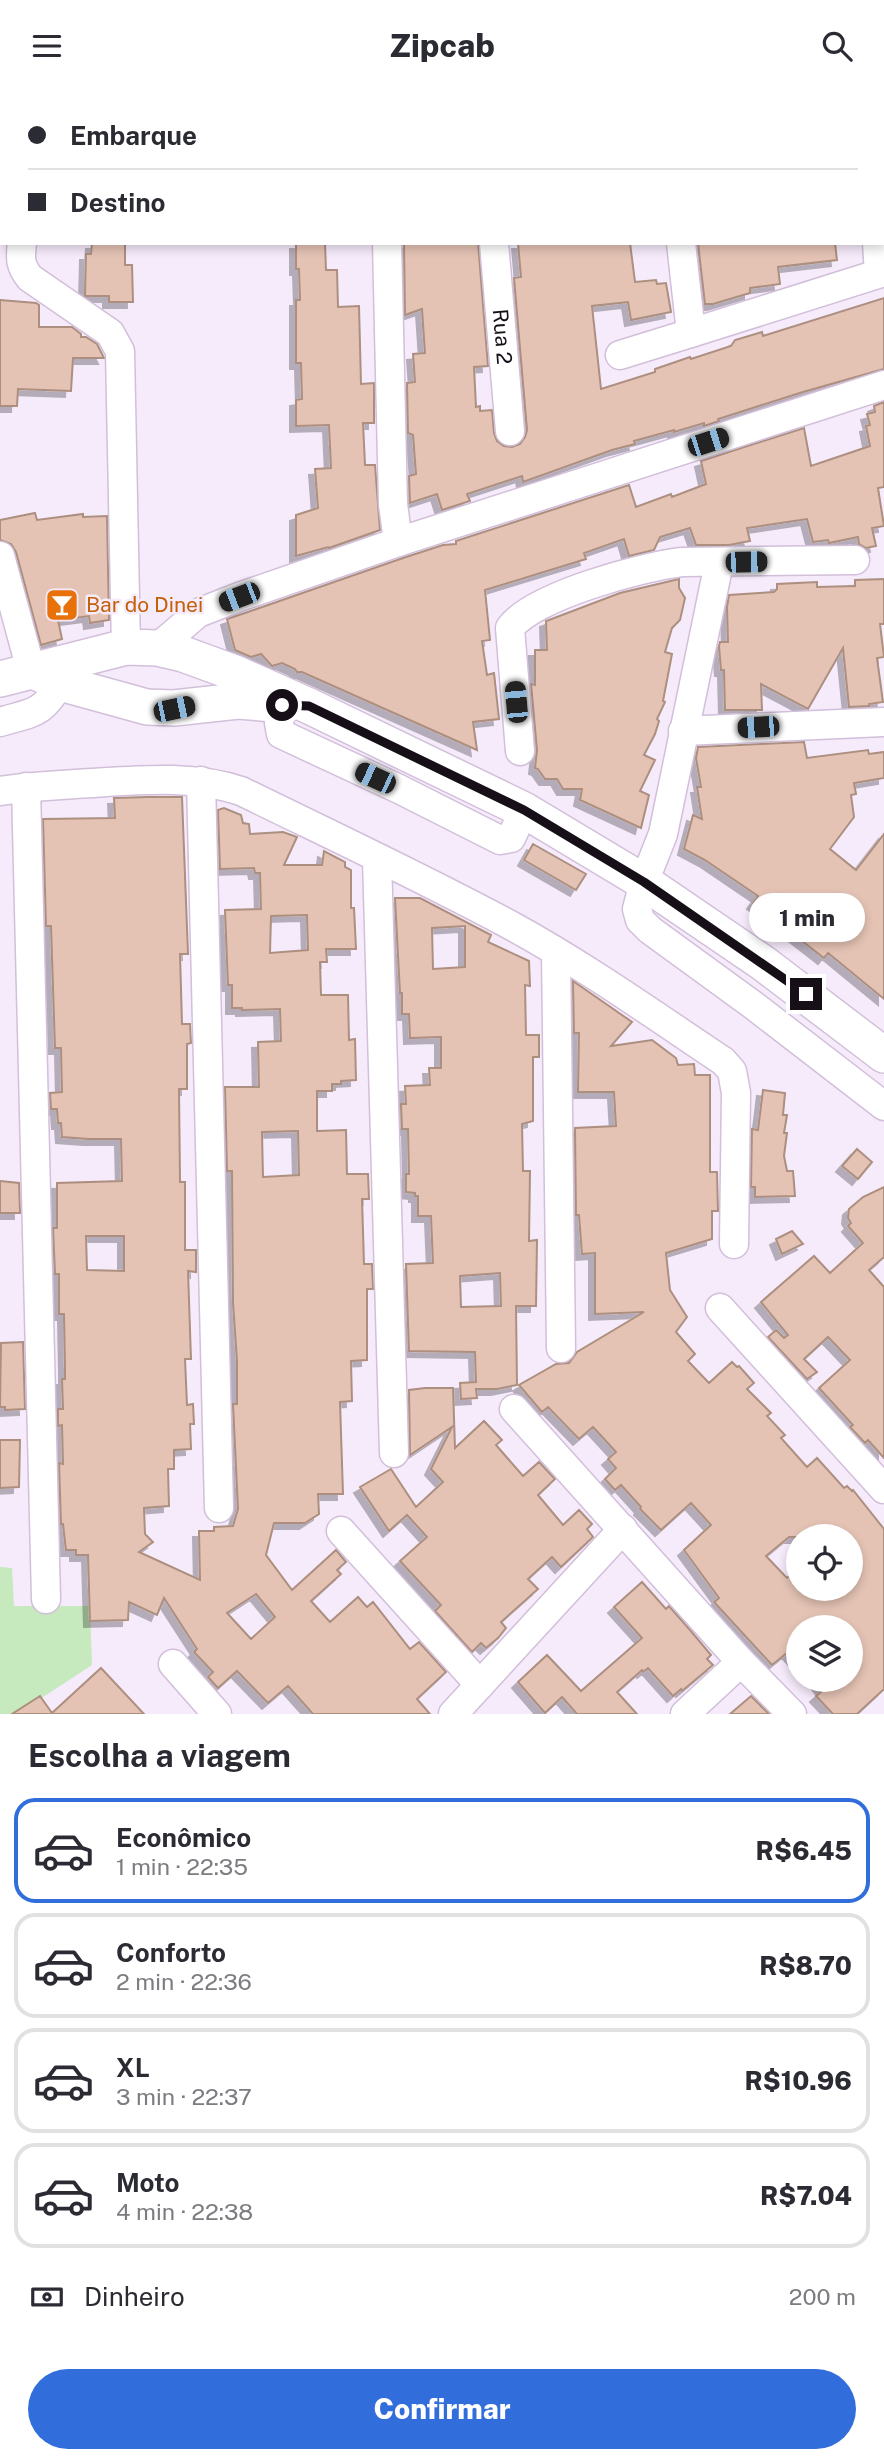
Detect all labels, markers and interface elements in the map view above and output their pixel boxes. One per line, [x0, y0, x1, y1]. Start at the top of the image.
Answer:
icon: menu [28, 27, 66, 65]
text: Zipcab [389, 27, 495, 64]
icon: search [818, 27, 856, 65]
text: Embarque [70, 120, 197, 151]
text: Destino [70, 187, 166, 218]
street label: Rua 2 [488, 308, 517, 365]
car [685, 426, 732, 458]
car [725, 551, 768, 573]
car [216, 580, 263, 614]
bar icon: Bar do Dinei [43, 586, 81, 624]
place label: Bar do Dinei [86, 592, 203, 617]
car [504, 680, 529, 724]
route start [266, 689, 298, 721]
car [152, 694, 197, 724]
car [737, 715, 780, 739]
car [352, 760, 399, 796]
callout: 1 min [748, 893, 864, 941]
text: 1 min [779, 904, 835, 931]
route end [790, 978, 822, 1010]
map controls [786, 1524, 863, 1692]
button: locate [786, 1524, 863, 1601]
button: layers [786, 1615, 863, 1692]
text: Escolha a viagem [28, 1737, 291, 1774]
icon: car [32, 1819, 95, 1882]
text: Econômico [116, 1822, 251, 1853]
text: R$6.45 [756, 1835, 852, 1866]
text: 1 min · 22:35 [116, 1853, 248, 1880]
icon: car [32, 1934, 95, 1997]
text: Conforto [116, 1937, 226, 1968]
text: R$8.70 [759, 1950, 852, 1981]
text: 2 min · 22:36 [116, 1968, 252, 1995]
icon: car [32, 2049, 95, 2112]
text: XL [116, 2052, 150, 2083]
text: R$10.96 [745, 2065, 852, 2096]
text: 3 min · 22:37 [116, 2083, 252, 2110]
icon: car [32, 2164, 95, 2227]
text: Moto [116, 2167, 179, 2198]
text: R$7.04 [760, 2180, 852, 2211]
text: 4 min · 22:38 [116, 2198, 253, 2225]
icon: cash [28, 2278, 66, 2316]
text: Dinheiro [84, 2281, 185, 2312]
text: 200 m [789, 2283, 856, 2310]
button: Confirmar [28, 2369, 856, 2449]

